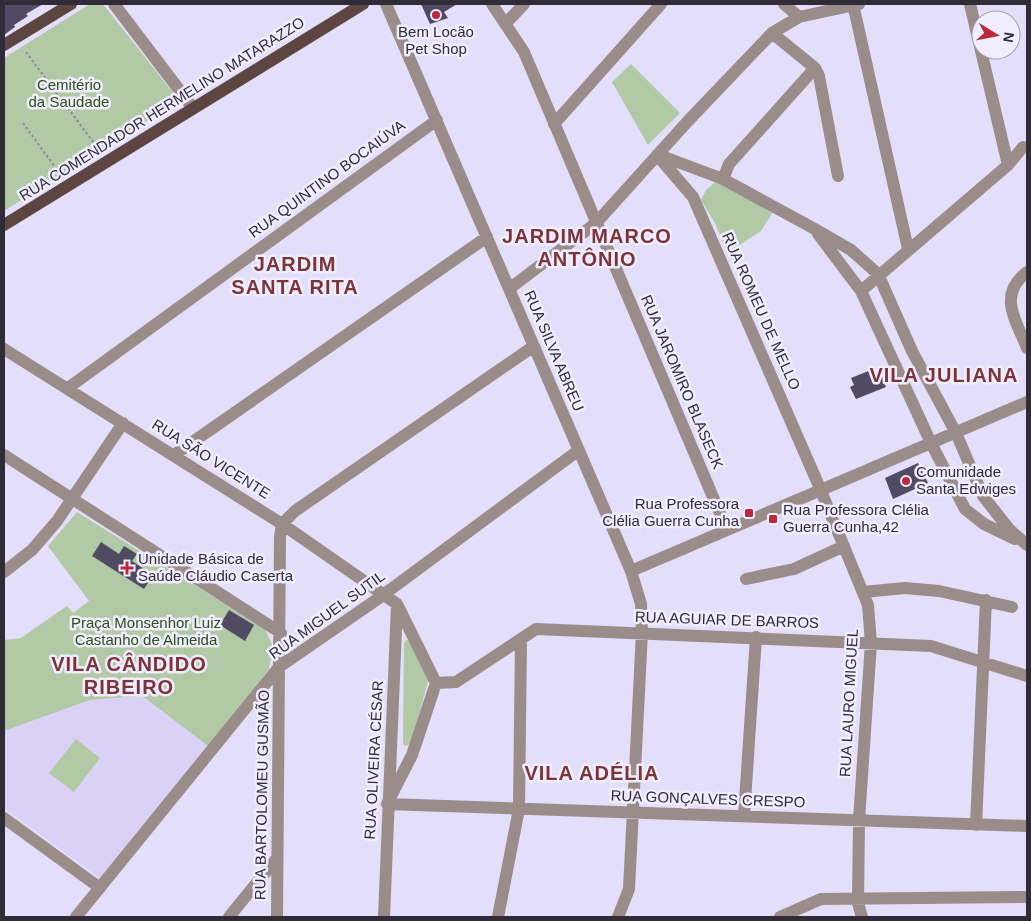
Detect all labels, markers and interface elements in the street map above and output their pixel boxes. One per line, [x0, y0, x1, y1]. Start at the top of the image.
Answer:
marker: Bem Locão Pet Shop [430, 9, 442, 21]
north arrow [971, 10, 1021, 60]
street label: RUA COMENDADOR HERMELINO MATARAZZO [16, 13, 307, 204]
place label: Bem Locão Pet Shop [398, 23, 474, 57]
text: N [1000, 31, 1018, 44]
park label: Cemitério da Saudade [29, 76, 109, 110]
street label: RUA QUINTINO BOCAIÚVA [245, 116, 408, 241]
district label: JARDIM MARCO ANTÔNIO [502, 225, 672, 270]
street label: RUA ROMEU DE MELLO [719, 229, 804, 392]
district label: JARDIM SANTA RITA [231, 253, 359, 298]
street label: RUA SILVA ABREU [521, 288, 588, 414]
street label: RUA JAROMIRO BLASECK [638, 292, 727, 471]
district label: VILA JULIANA [869, 364, 1019, 386]
street label: RUA SÃO VICENTE [149, 415, 273, 502]
place label: Comunidade Santa Edwiges [916, 463, 1016, 497]
marker: Comunidade Santa Edwiges [900, 475, 912, 487]
place label: Rua Professora Clélia Guerra Cunha [602, 495, 740, 529]
place label: Rua Professora Clélia Guerra Cunha,42 [783, 501, 930, 535]
marker: Rua Professora Clélia Guerra Cunha [743, 507, 755, 519]
marker: Rua Professora Clélia Guerra Cunha,42 [767, 513, 779, 525]
place label: Unidade Básica de Saúde Cláudio Caserta [138, 550, 294, 584]
marker: Unidade Básica de Saúde Cláudio Caserta [120, 561, 134, 575]
street label: RUA MIGUEL SUTIL [266, 567, 388, 662]
street label: RUA AGUIAR DE BARROS [635, 608, 819, 631]
park label: Praça Monsenhor Luiz Castanho de Almeida [71, 614, 221, 648]
street label: RUA LAURO MIGUEL [836, 628, 861, 778]
district label: VILA CÂNDIDO RIBEIRO [51, 652, 207, 698]
street label: RUA OLIVEIRA CÉSAR [361, 680, 386, 840]
street label: RUA BARTOLOMEU GUSMÃO [251, 690, 272, 900]
district label: VILA ADÉLIA [524, 762, 660, 784]
street label: RUA GONÇALVES CRESPO [610, 787, 806, 810]

